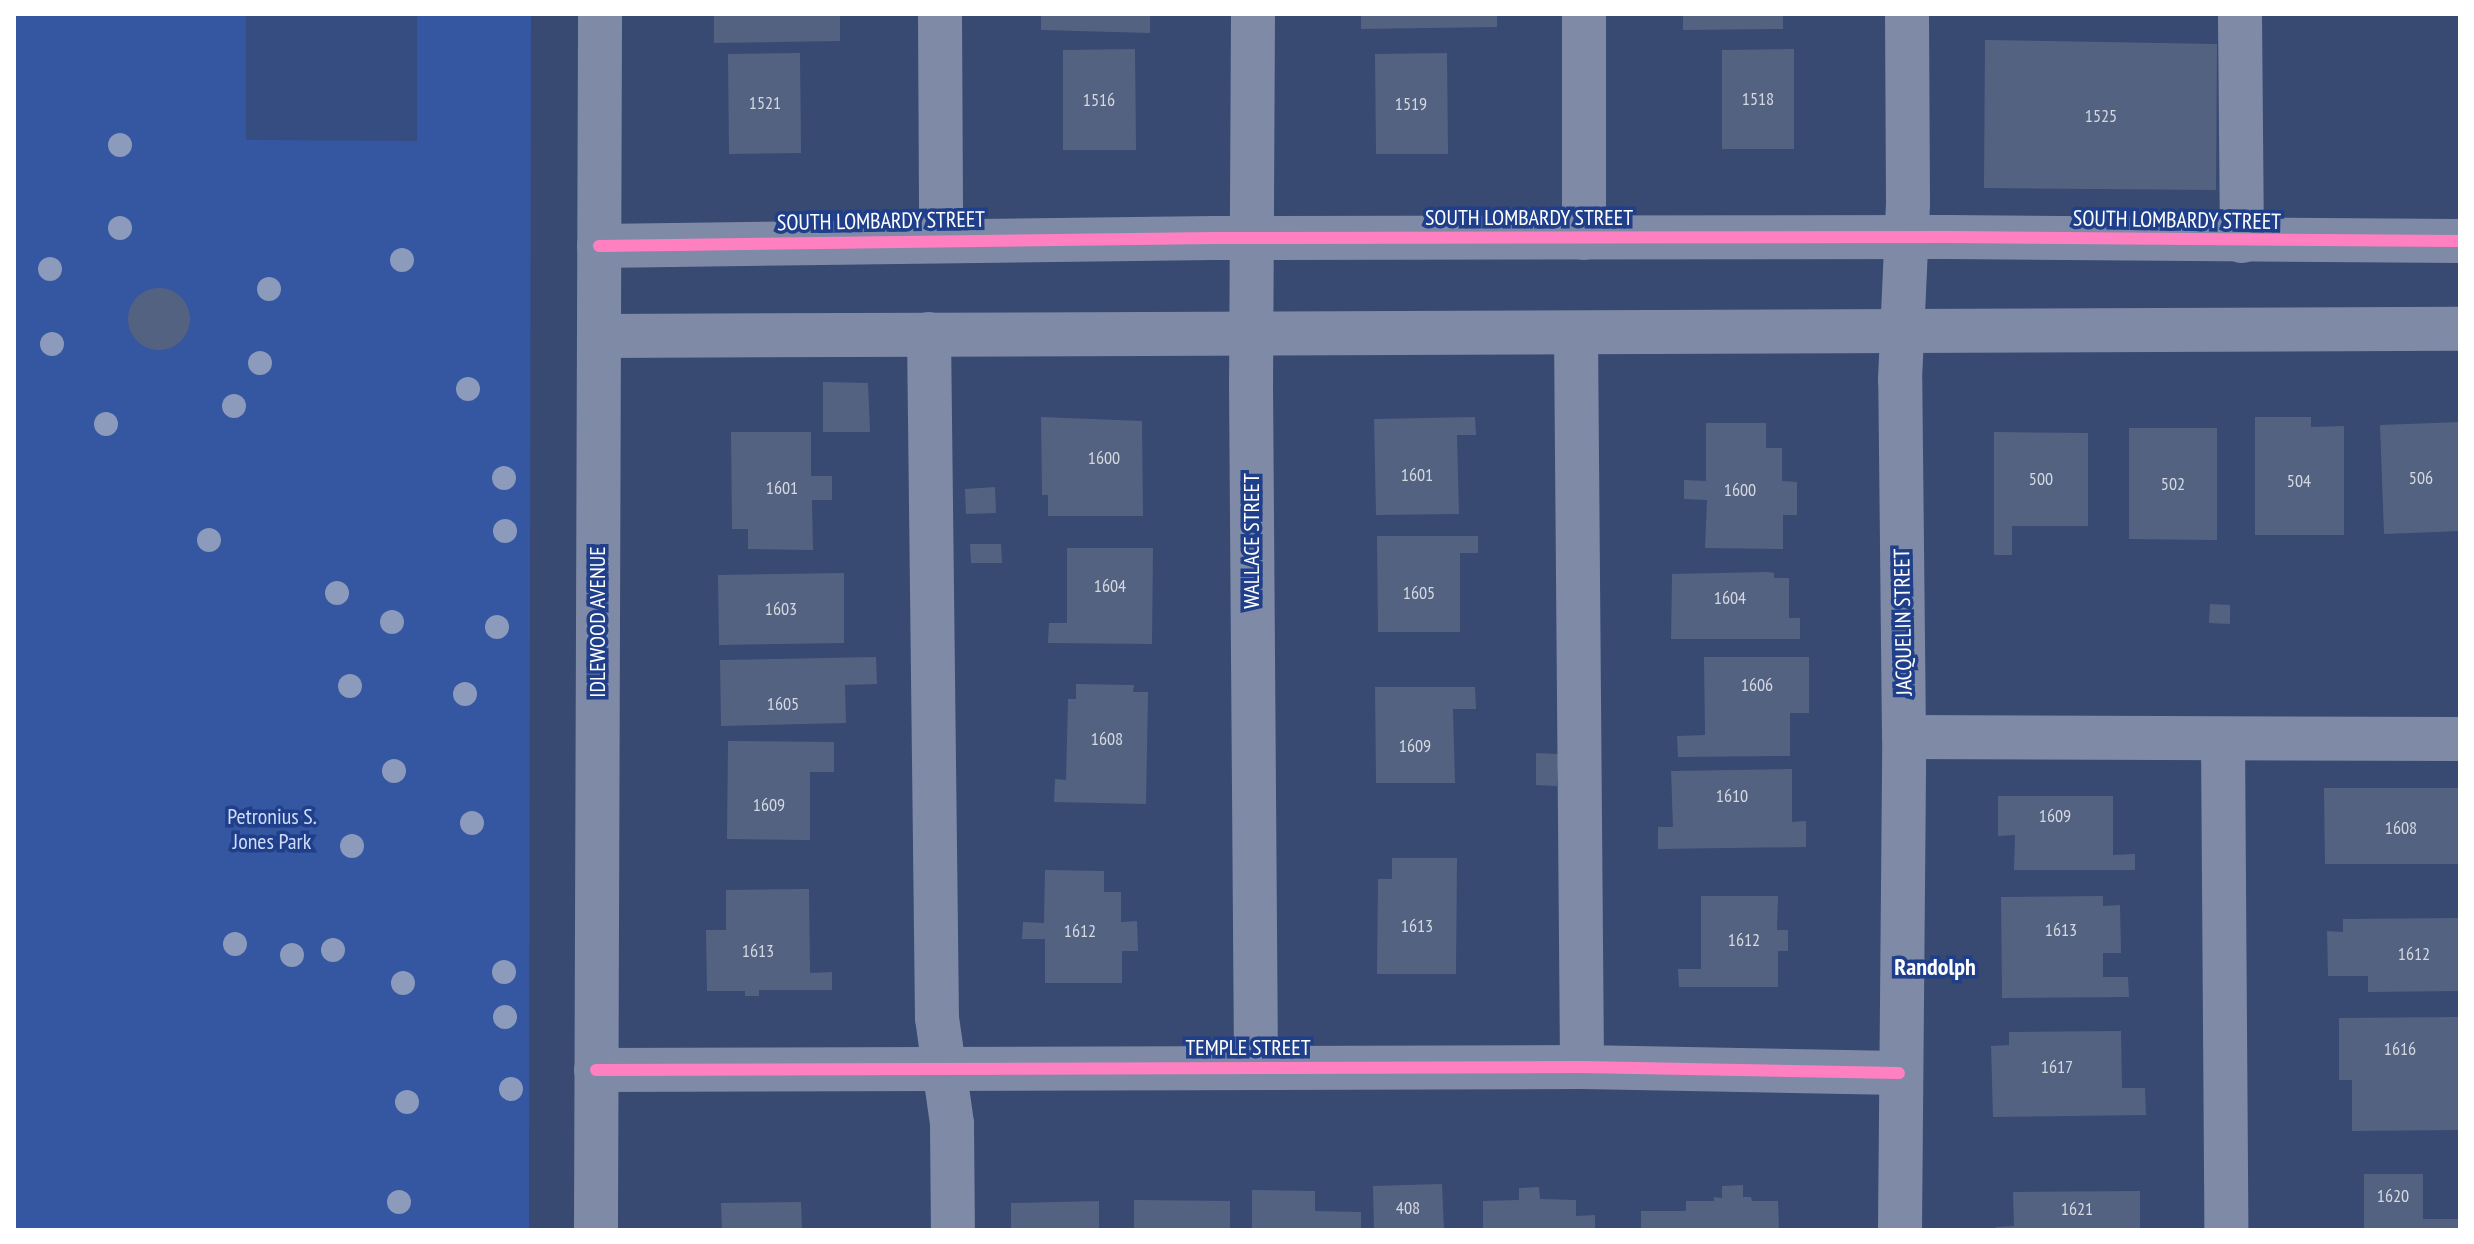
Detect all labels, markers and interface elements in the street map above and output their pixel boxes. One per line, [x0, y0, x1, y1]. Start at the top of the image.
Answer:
house number: 1518 [1742, 88, 1774, 110]
house number: 1516 [1083, 89, 1115, 111]
house number: 1521 [749, 92, 781, 114]
house number: 1519 [1395, 93, 1427, 115]
house number: 1525 [2085, 105, 2117, 127]
street label: SOUTH LOMBARDY STREET [1425, 205, 1633, 231]
street label: SOUTH LOMBARDY STREET [2073, 205, 2281, 235]
street label: SOUTH LOMBARDY STREET [777, 206, 985, 236]
house number: 1600 [1088, 447, 1120, 469]
house number: 1601 [1401, 464, 1433, 486]
house number: 506 [2409, 467, 2433, 489]
house number: 500 [2029, 468, 2053, 490]
house number: 504 [2287, 470, 2311, 492]
street label: WALLACE STREET [1239, 473, 1265, 609]
house number: 502 [2161, 473, 2185, 495]
house number: 1601 [766, 477, 798, 499]
house number: 1600 [1724, 479, 1756, 501]
street label: IDLEWOOD AVENUE [585, 546, 611, 698]
street label: JACQUELIN STREET [1889, 548, 1917, 696]
house number: 1604 [1094, 575, 1126, 597]
house number: 1605 [1403, 582, 1435, 604]
house number: 1604 [1714, 587, 1746, 609]
house number: 1603 [765, 598, 797, 620]
house number: 1606 [1741, 674, 1773, 696]
house number: 1605 [767, 693, 799, 715]
house number: 1608 [1091, 728, 1123, 750]
house number: 1609 [1399, 735, 1431, 757]
house number: 1610 [1716, 785, 1748, 807]
house number: 1609 [753, 794, 785, 816]
park label: Petronius S. Jones Park [227, 803, 317, 854]
house number: 1609 [2039, 805, 2071, 827]
house number: 1608 [2385, 817, 2417, 839]
house number: 1613 [1401, 915, 1433, 937]
house number: 1613 [2045, 919, 2077, 941]
house number: 1612 [1064, 920, 1096, 942]
house number: 1612 [1728, 929, 1760, 951]
house number: 1613 [742, 940, 774, 962]
house number: 1612 [2398, 943, 2430, 965]
district label: Randolph [1894, 953, 1976, 981]
street label: TEMPLE STREET [1186, 1035, 1310, 1061]
house number: 1616 [2384, 1038, 2416, 1060]
house number: 1617 [2041, 1056, 2073, 1078]
house number: 1620 [2377, 1185, 2409, 1207]
house number: 408 [1396, 1197, 1420, 1219]
house number: 1621 [2061, 1198, 2093, 1220]

